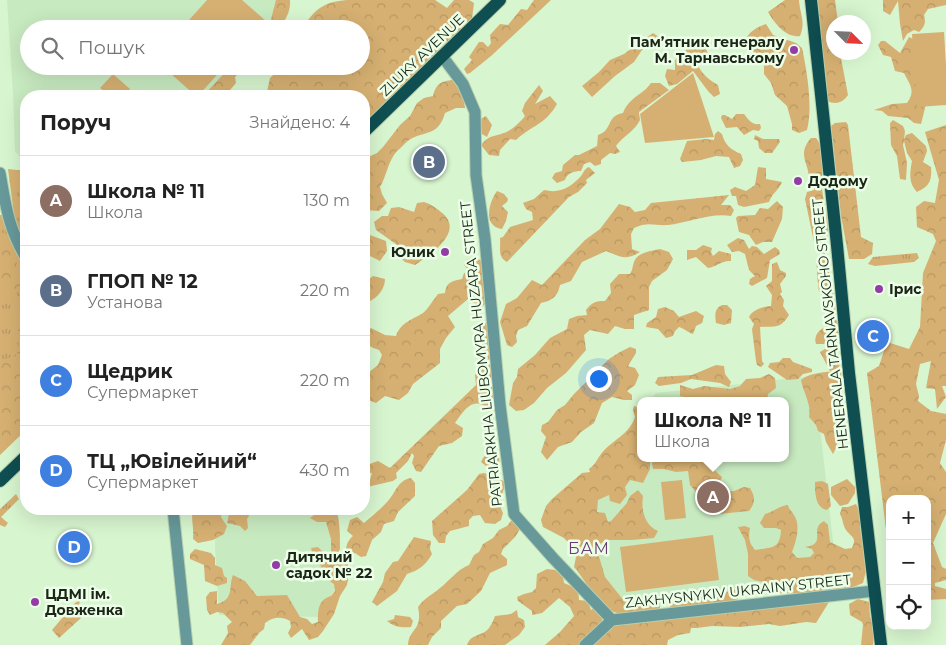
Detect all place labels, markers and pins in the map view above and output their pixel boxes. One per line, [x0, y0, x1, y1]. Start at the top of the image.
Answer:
place label: Пам’ятник генералу М. Тарнавському [630, 33, 784, 67]
marker: Пам’ятник генералу М. Тарнавському [788, 44, 800, 56]
pin: B [413, 143, 445, 181]
place label: Додому [808, 172, 868, 190]
marker: Додому [792, 175, 804, 187]
place label: Юник [391, 243, 435, 261]
marker: Юник [439, 246, 451, 258]
place label: Ірис [889, 280, 922, 298]
marker: Ірис [873, 283, 885, 295]
pin: C [857, 317, 889, 355]
pin: A [697, 478, 729, 516]
pin: D [58, 528, 90, 566]
place label: Дитячий садок № 22 [286, 548, 372, 582]
marker: Дитячий садок № 22 [270, 559, 282, 571]
place label: ЦДМІ ім. Довженка [45, 585, 123, 619]
marker: ЦДМІ ім. Довженка [29, 596, 41, 608]

